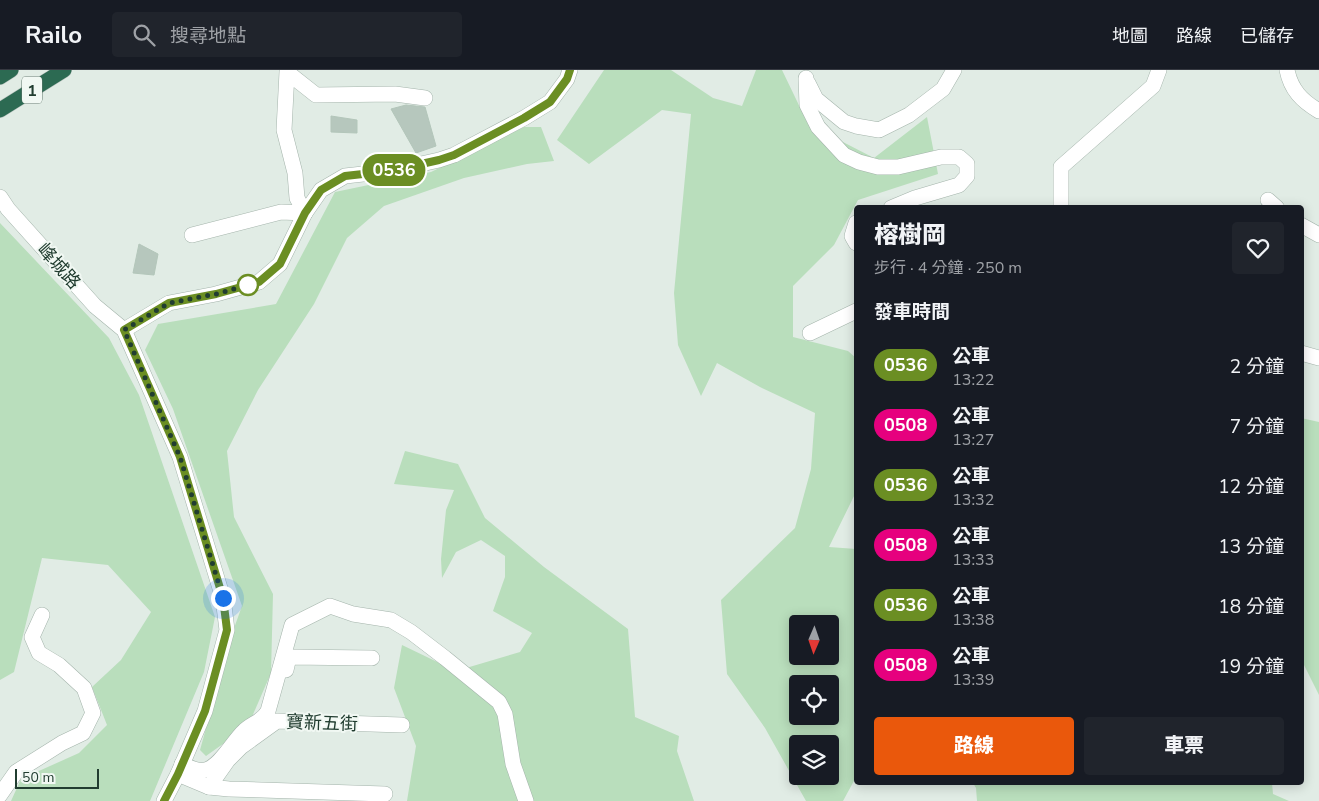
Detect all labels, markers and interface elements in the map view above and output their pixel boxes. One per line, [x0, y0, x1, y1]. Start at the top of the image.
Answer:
search box [112, 12, 462, 57]
text: Railo [25, 19, 82, 51]
icon: search [130, 21, 158, 49]
text: 搜尋地點 [170, 23, 246, 49]
text: 地圖 [1112, 24, 1148, 48]
text: 路線 [1176, 24, 1212, 48]
text: 已儲存 [1240, 24, 1294, 48]
road number: 1 [22, 76, 42, 104]
line badge: 0536 [359, 154, 429, 186]
text: 0536 [372, 158, 416, 182]
text: 榕樹岡 [874, 219, 946, 251]
button: heart [1232, 222, 1284, 274]
street label: 峰城路 [32, 238, 86, 294]
text: 步行 · 4 分鐘 · 250 m [874, 257, 1022, 279]
unlabelled marker [237, 274, 259, 296]
text: 發車時間 [874, 299, 950, 325]
text: 公車 [952, 343, 990, 369]
text: 0536 [884, 353, 927, 377]
text: 2 分鐘 [1230, 354, 1284, 380]
text: 13:22 [952, 369, 994, 391]
text: 公車 [952, 403, 990, 429]
text: 0508 [884, 413, 927, 437]
text: 7 分鐘 [1230, 414, 1284, 440]
text: 13:27 [952, 429, 994, 451]
text: 公車 [952, 463, 990, 489]
text: 0536 [884, 473, 927, 497]
text: 12 分鐘 [1218, 474, 1284, 500]
text: 13:32 [952, 489, 994, 511]
text: 公車 [952, 523, 990, 549]
text: 0508 [884, 533, 927, 557]
text: 13 分鐘 [1218, 534, 1284, 560]
text: 13:33 [952, 549, 994, 571]
text: 公車 [952, 583, 990, 609]
your location [211, 586, 236, 611]
text: 0536 [884, 593, 927, 617]
text: 18 分鐘 [1218, 594, 1284, 620]
text: 13:38 [952, 609, 994, 631]
north arrow [789, 615, 839, 665]
map controls [789, 615, 839, 785]
text: 公車 [952, 643, 990, 669]
text: 0508 [884, 653, 927, 677]
text: 19 分鐘 [1218, 654, 1284, 680]
text: 13:39 [952, 669, 994, 691]
button: locate [789, 675, 839, 725]
street label: 寶新五街 [286, 710, 358, 736]
button: 路線 [874, 717, 1074, 775]
button: 車票 [1084, 717, 1284, 775]
button: layers [789, 735, 839, 785]
scale bar [15, 766, 99, 789]
text: 50 m [22, 768, 54, 787]

